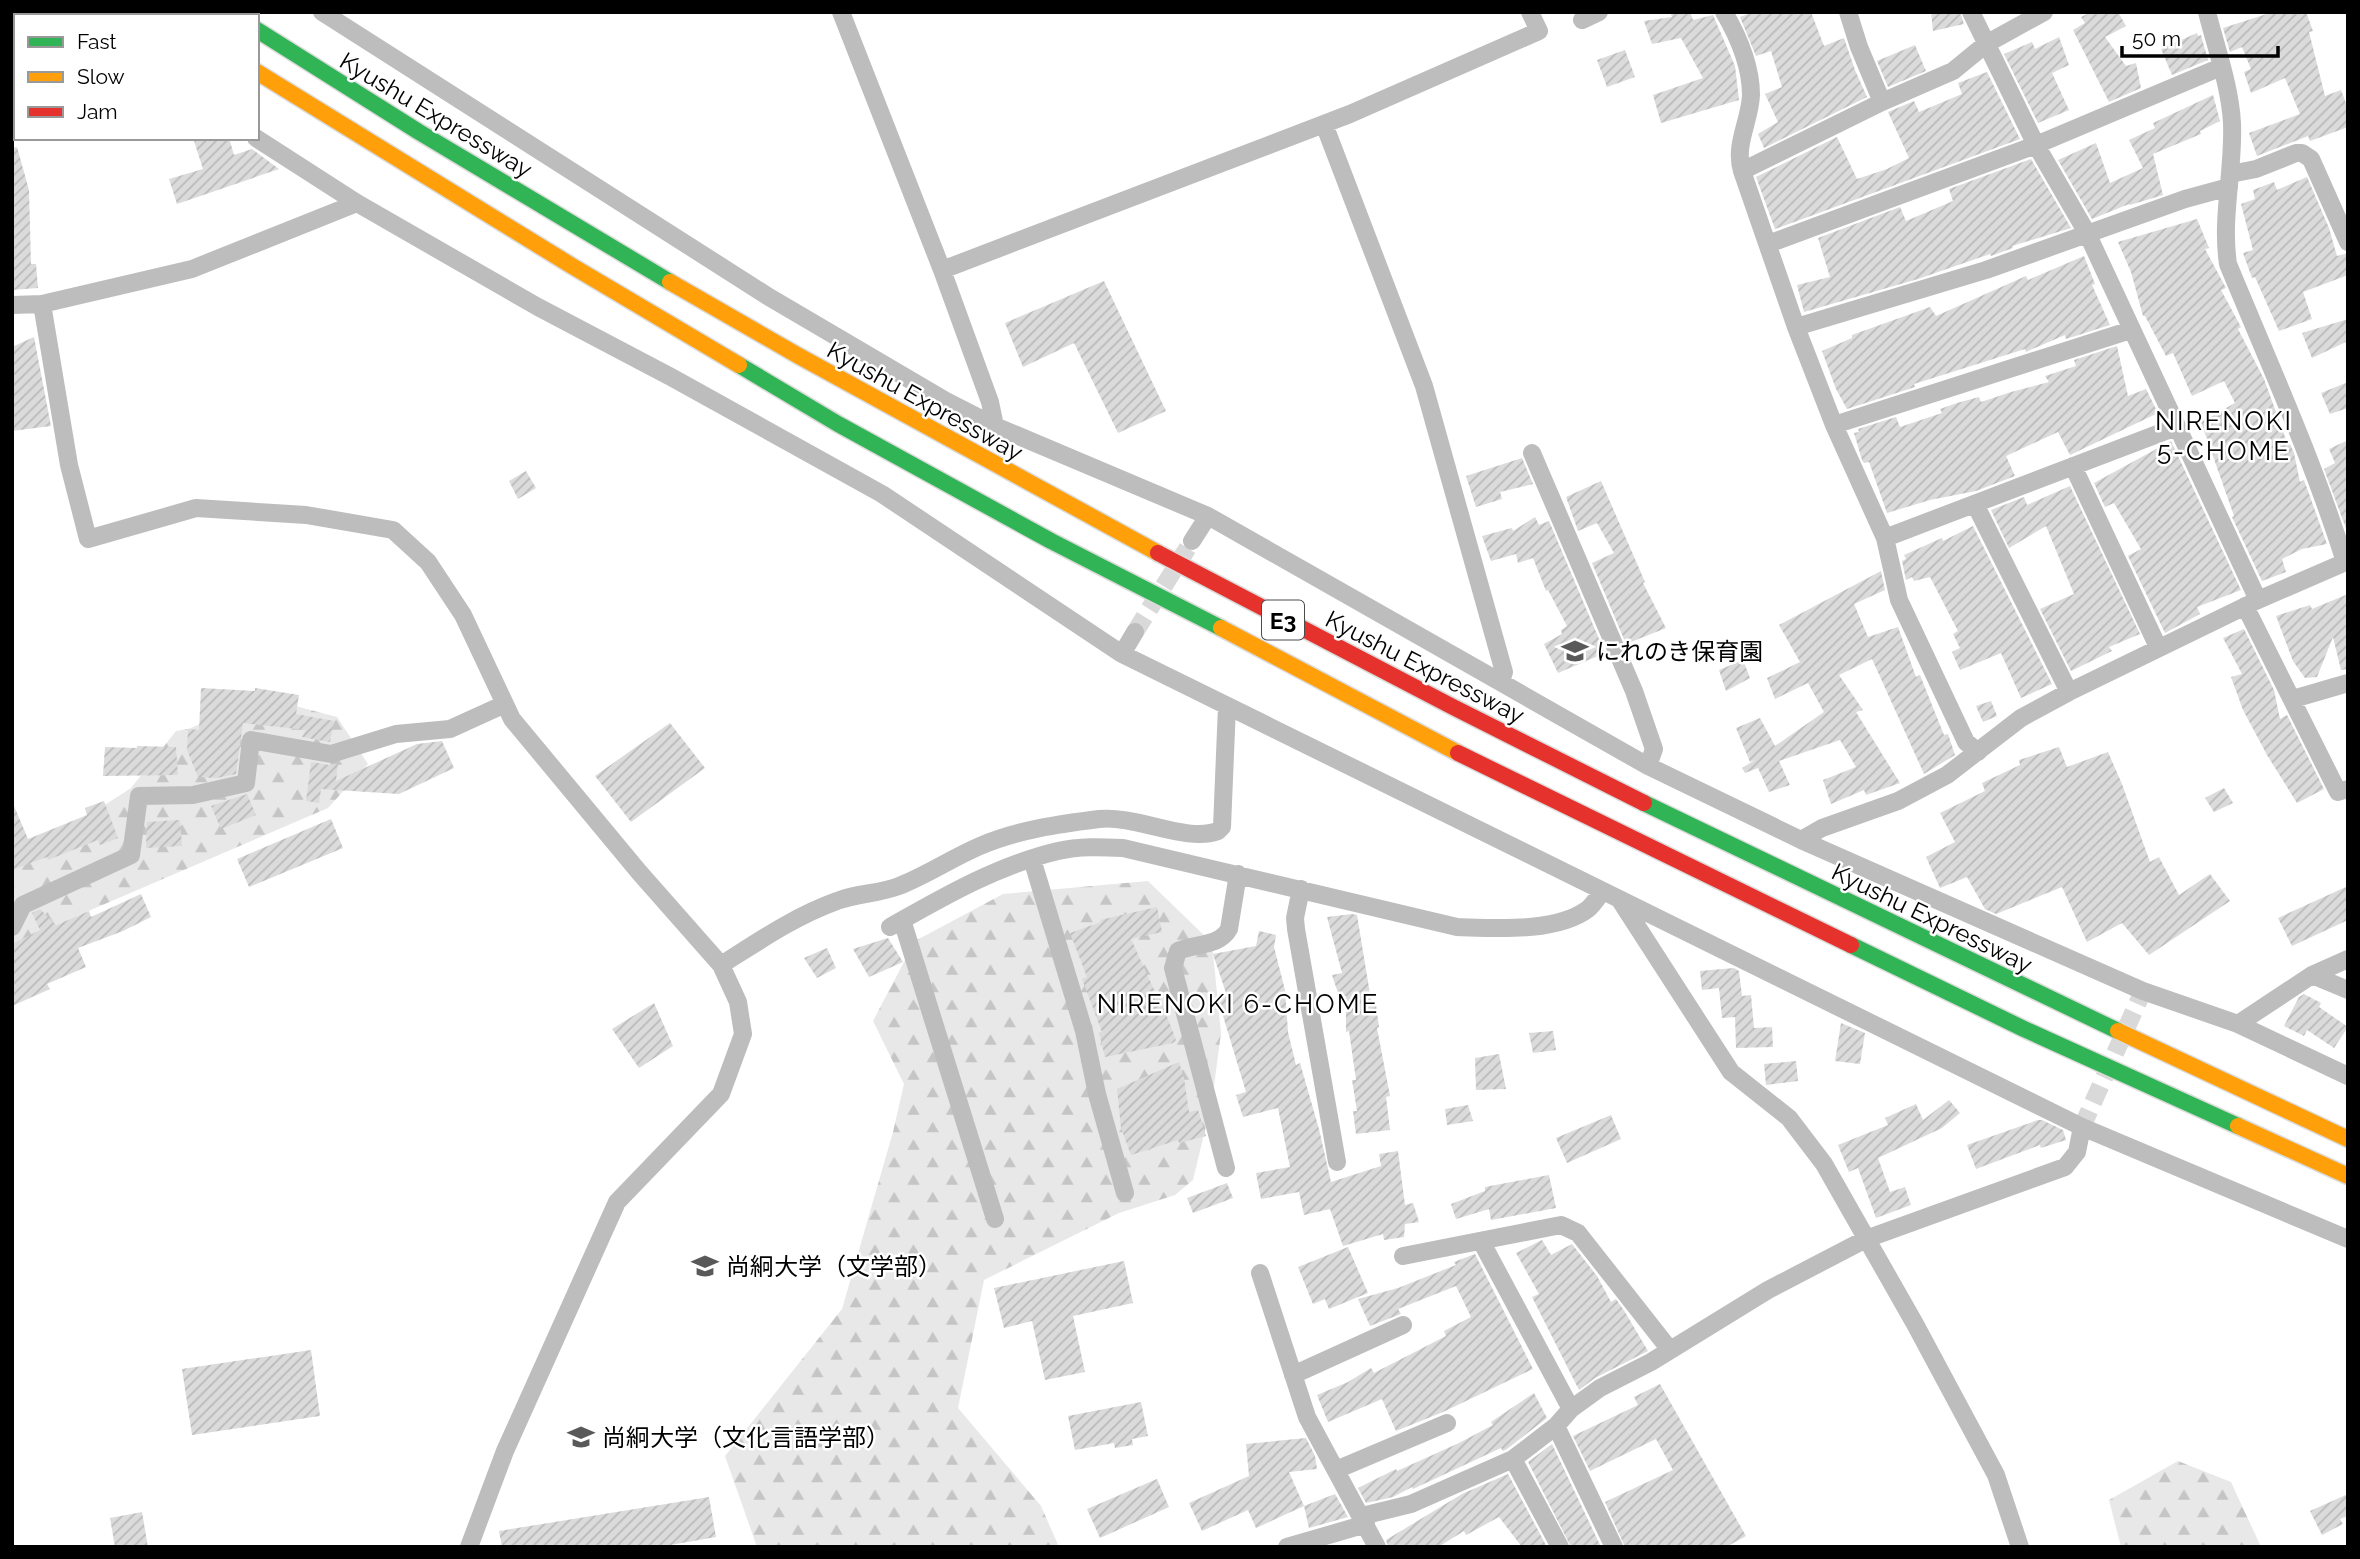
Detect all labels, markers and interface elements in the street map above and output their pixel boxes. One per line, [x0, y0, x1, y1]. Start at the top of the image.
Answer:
legend [14, 14, 259, 140]
scale bar [2122, 14, 2278, 58]
text: 50 m [2132, 26, 2181, 51]
text: Fast [77, 29, 117, 54]
street label: Kyushu Expressway [335, 46, 537, 184]
text: Slow [77, 64, 125, 89]
text: Jam [77, 99, 118, 124]
street label: Kyushu Expressway [822, 335, 1028, 467]
district label: NIRENOKI 5-CHOME [2155, 406, 2293, 466]
road number: E3 [1262, 600, 1304, 640]
street label: Kyushu Expressway [1321, 604, 1529, 730]
school or university icon: にれのき保育園 [1560, 636, 1590, 666]
place label: にれのき保育園 [1596, 637, 1763, 666]
street label: Kyushu Expressway [1827, 857, 2037, 979]
district label: NIRENOKI 6-CHOME [1097, 989, 1379, 1019]
school or university icon: 尚絅大学（文学部） [690, 1251, 720, 1281]
place label: 尚絅大学（文学部） [726, 1252, 942, 1281]
school or university icon: 尚絅大学（文化言語学部） [566, 1422, 596, 1452]
place label: 尚絅大学（文化言語学部） [602, 1423, 890, 1452]

